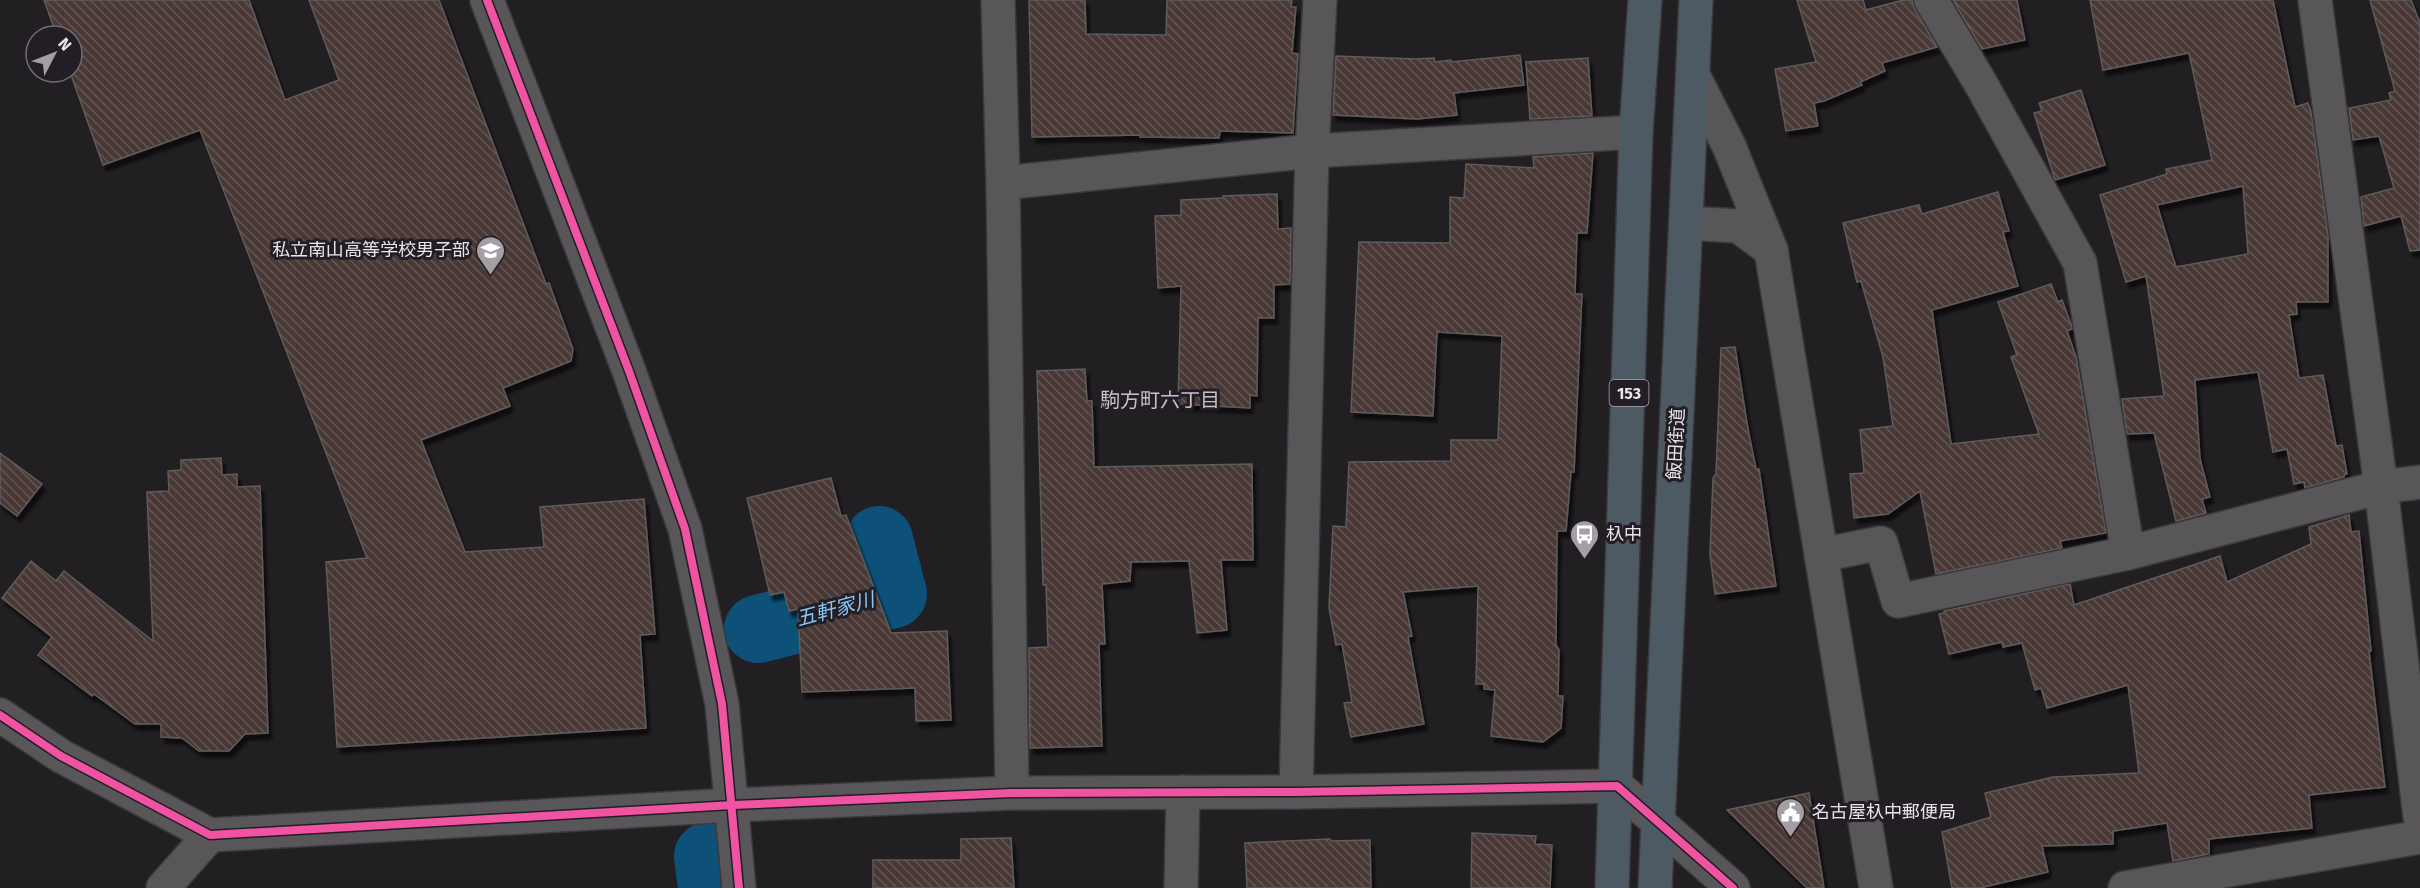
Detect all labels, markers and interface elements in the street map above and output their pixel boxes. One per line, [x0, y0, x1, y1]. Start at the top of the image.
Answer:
north arrow [24, 24, 84, 84]
text: N [54, 34, 75, 55]
school or university icon: 私立南山高等学校男子部 [475, 234, 507, 276]
place label: 私立南山高等学校男子部 [272, 239, 470, 261]
road number: 153 [1610, 380, 1648, 406]
district label: 駒方町六丁目 [1100, 388, 1220, 412]
street label: 飯田街道 [1663, 407, 1689, 481]
bus stop icon: 杁中 [1569, 518, 1601, 560]
place label: 杁中 [1606, 523, 1642, 545]
water label: 五軒家川 [793, 587, 879, 631]
public building icon: 名古屋杁中郵便局 [1775, 796, 1807, 838]
place label: 名古屋杁中郵便局 [1812, 801, 1956, 823]

